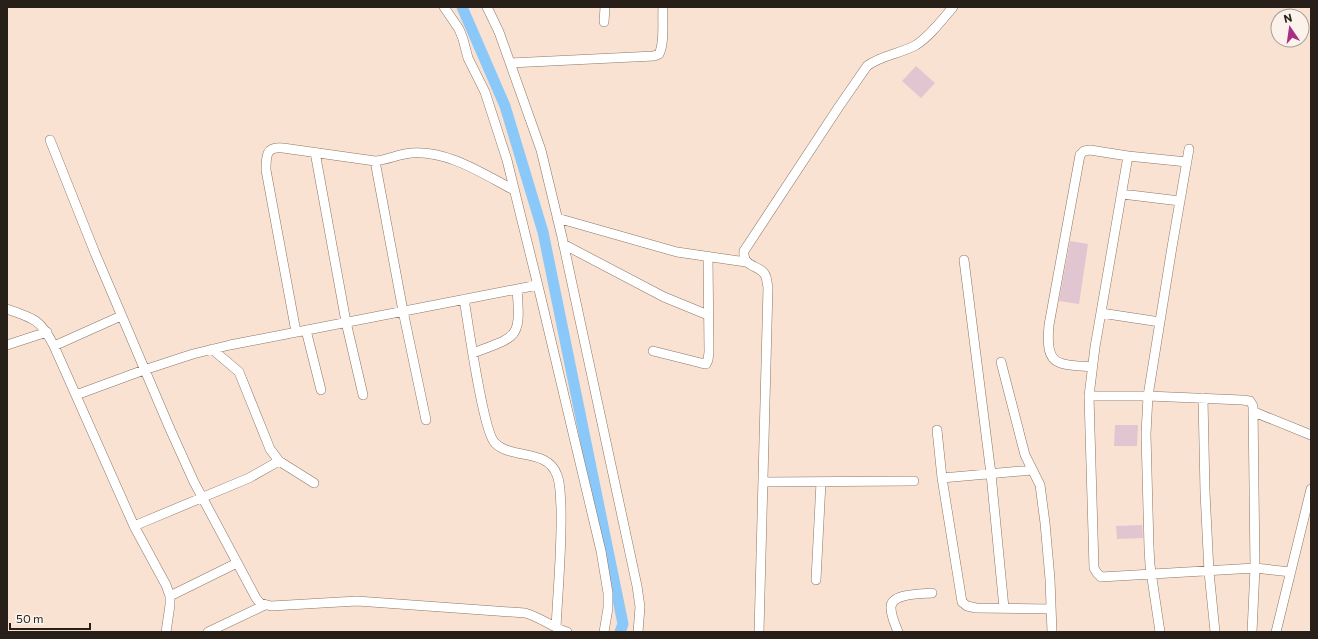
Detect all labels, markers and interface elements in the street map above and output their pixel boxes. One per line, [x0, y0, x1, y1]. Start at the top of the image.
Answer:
north arrow [1270, 8, 1310, 48]
text: N [1282, 11, 1293, 25]
scale bar [10, 605, 90, 631]
text: 50 m [16, 611, 44, 625]

